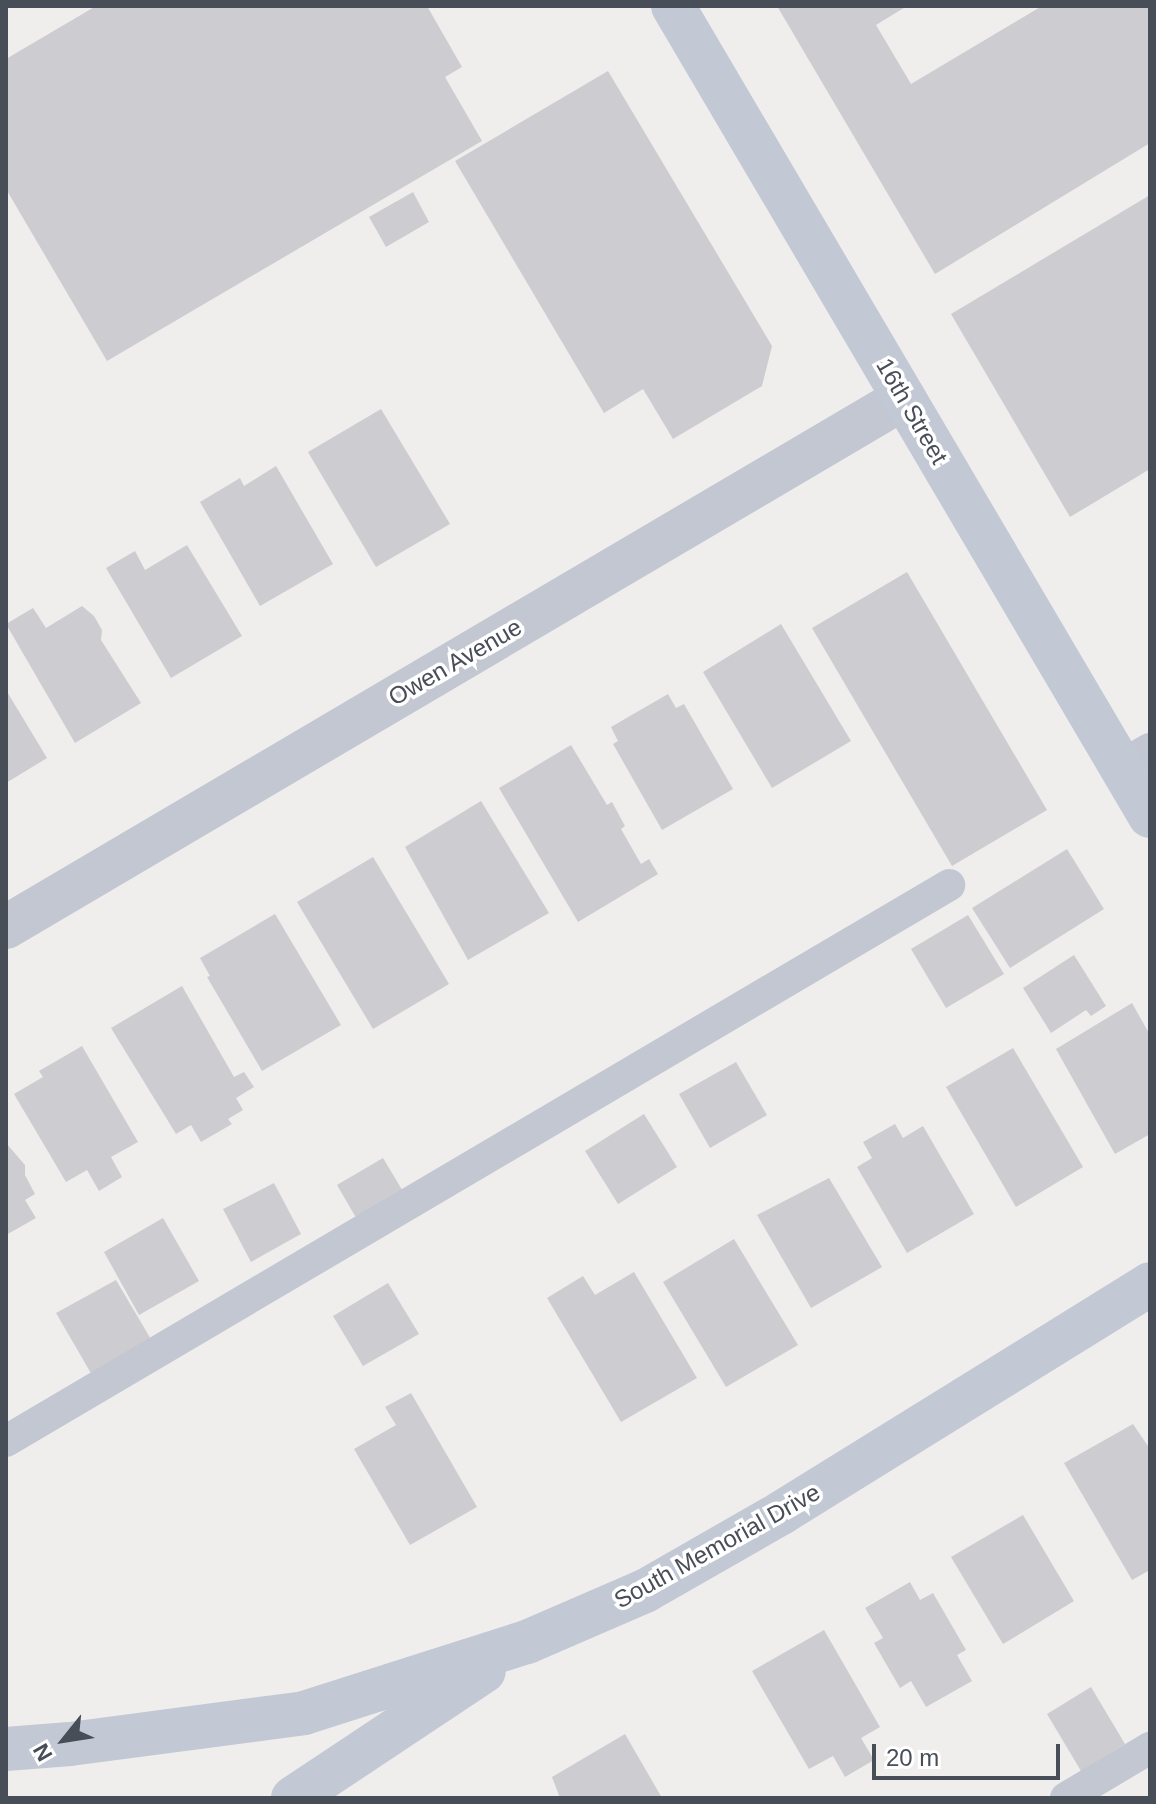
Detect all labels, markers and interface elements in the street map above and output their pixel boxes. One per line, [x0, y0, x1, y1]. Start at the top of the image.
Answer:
street label: 16th Street [870, 353, 954, 469]
street label: Owen Avenue [383, 612, 527, 712]
street label: South Memorial Drive [609, 1477, 825, 1615]
north arrow [24, 1700, 104, 1780]
scale bar [876, 1728, 1064, 1778]
text: N [28, 1739, 58, 1765]
text: 20 m [886, 1744, 939, 1771]

